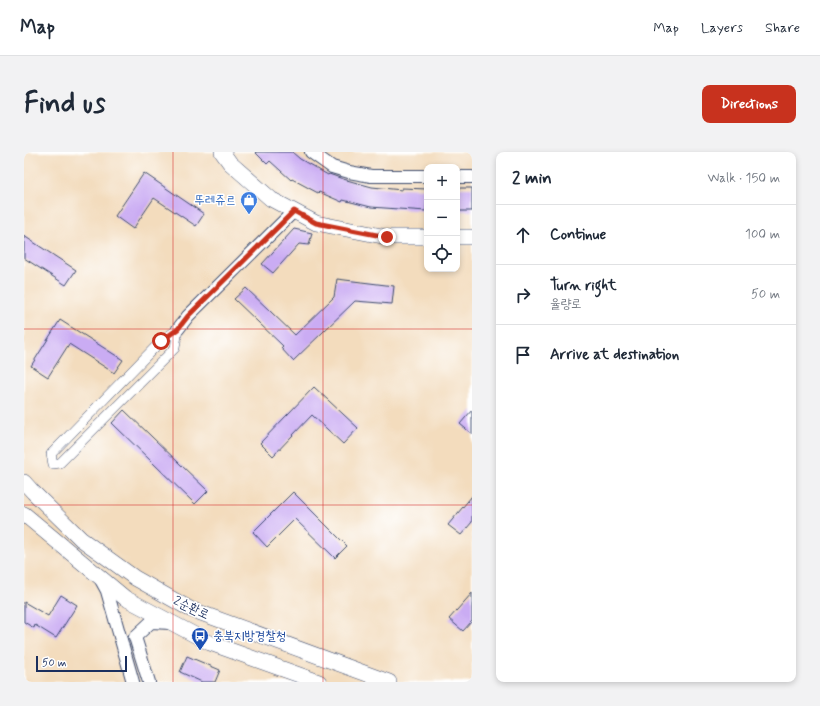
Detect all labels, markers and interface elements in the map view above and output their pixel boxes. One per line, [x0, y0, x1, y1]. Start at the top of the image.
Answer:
text: Map [20, 15, 55, 40]
text: Map [653, 19, 679, 37]
text: Layers [701, 19, 743, 37]
text: Share [765, 19, 800, 37]
button: Directions [702, 85, 796, 123]
text: Find us [24, 86, 105, 123]
map controls [424, 164, 460, 272]
button: + [424, 164, 460, 200]
text: 2 min [512, 167, 552, 189]
text: Walk · 150 m [707, 170, 780, 187]
shop icon: 뚜레쥬르 [239, 190, 259, 215]
place label: 뚜레쥬르 [194, 192, 236, 209]
button: − [424, 200, 460, 236]
icon: ahead [512, 224, 534, 246]
text: Continue [550, 225, 606, 245]
text: 100 m [745, 226, 780, 243]
route end [378, 228, 396, 246]
button: locate [424, 236, 460, 272]
text: Turn right [550, 276, 617, 296]
icon: right [512, 284, 534, 306]
text: 50 m [751, 286, 780, 303]
text: 율량로 [550, 296, 581, 313]
route start [152, 332, 170, 350]
icon: arrive [512, 344, 534, 366]
text: Arrive at destination [550, 345, 679, 365]
street label: 2순환로 [170, 592, 212, 624]
bus stop icon: 충북지방경찰청 [190, 626, 210, 651]
place label: 충북지방경찰청 [213, 628, 286, 645]
scale bar [36, 654, 127, 673]
text: 50 m [42, 656, 67, 670]

